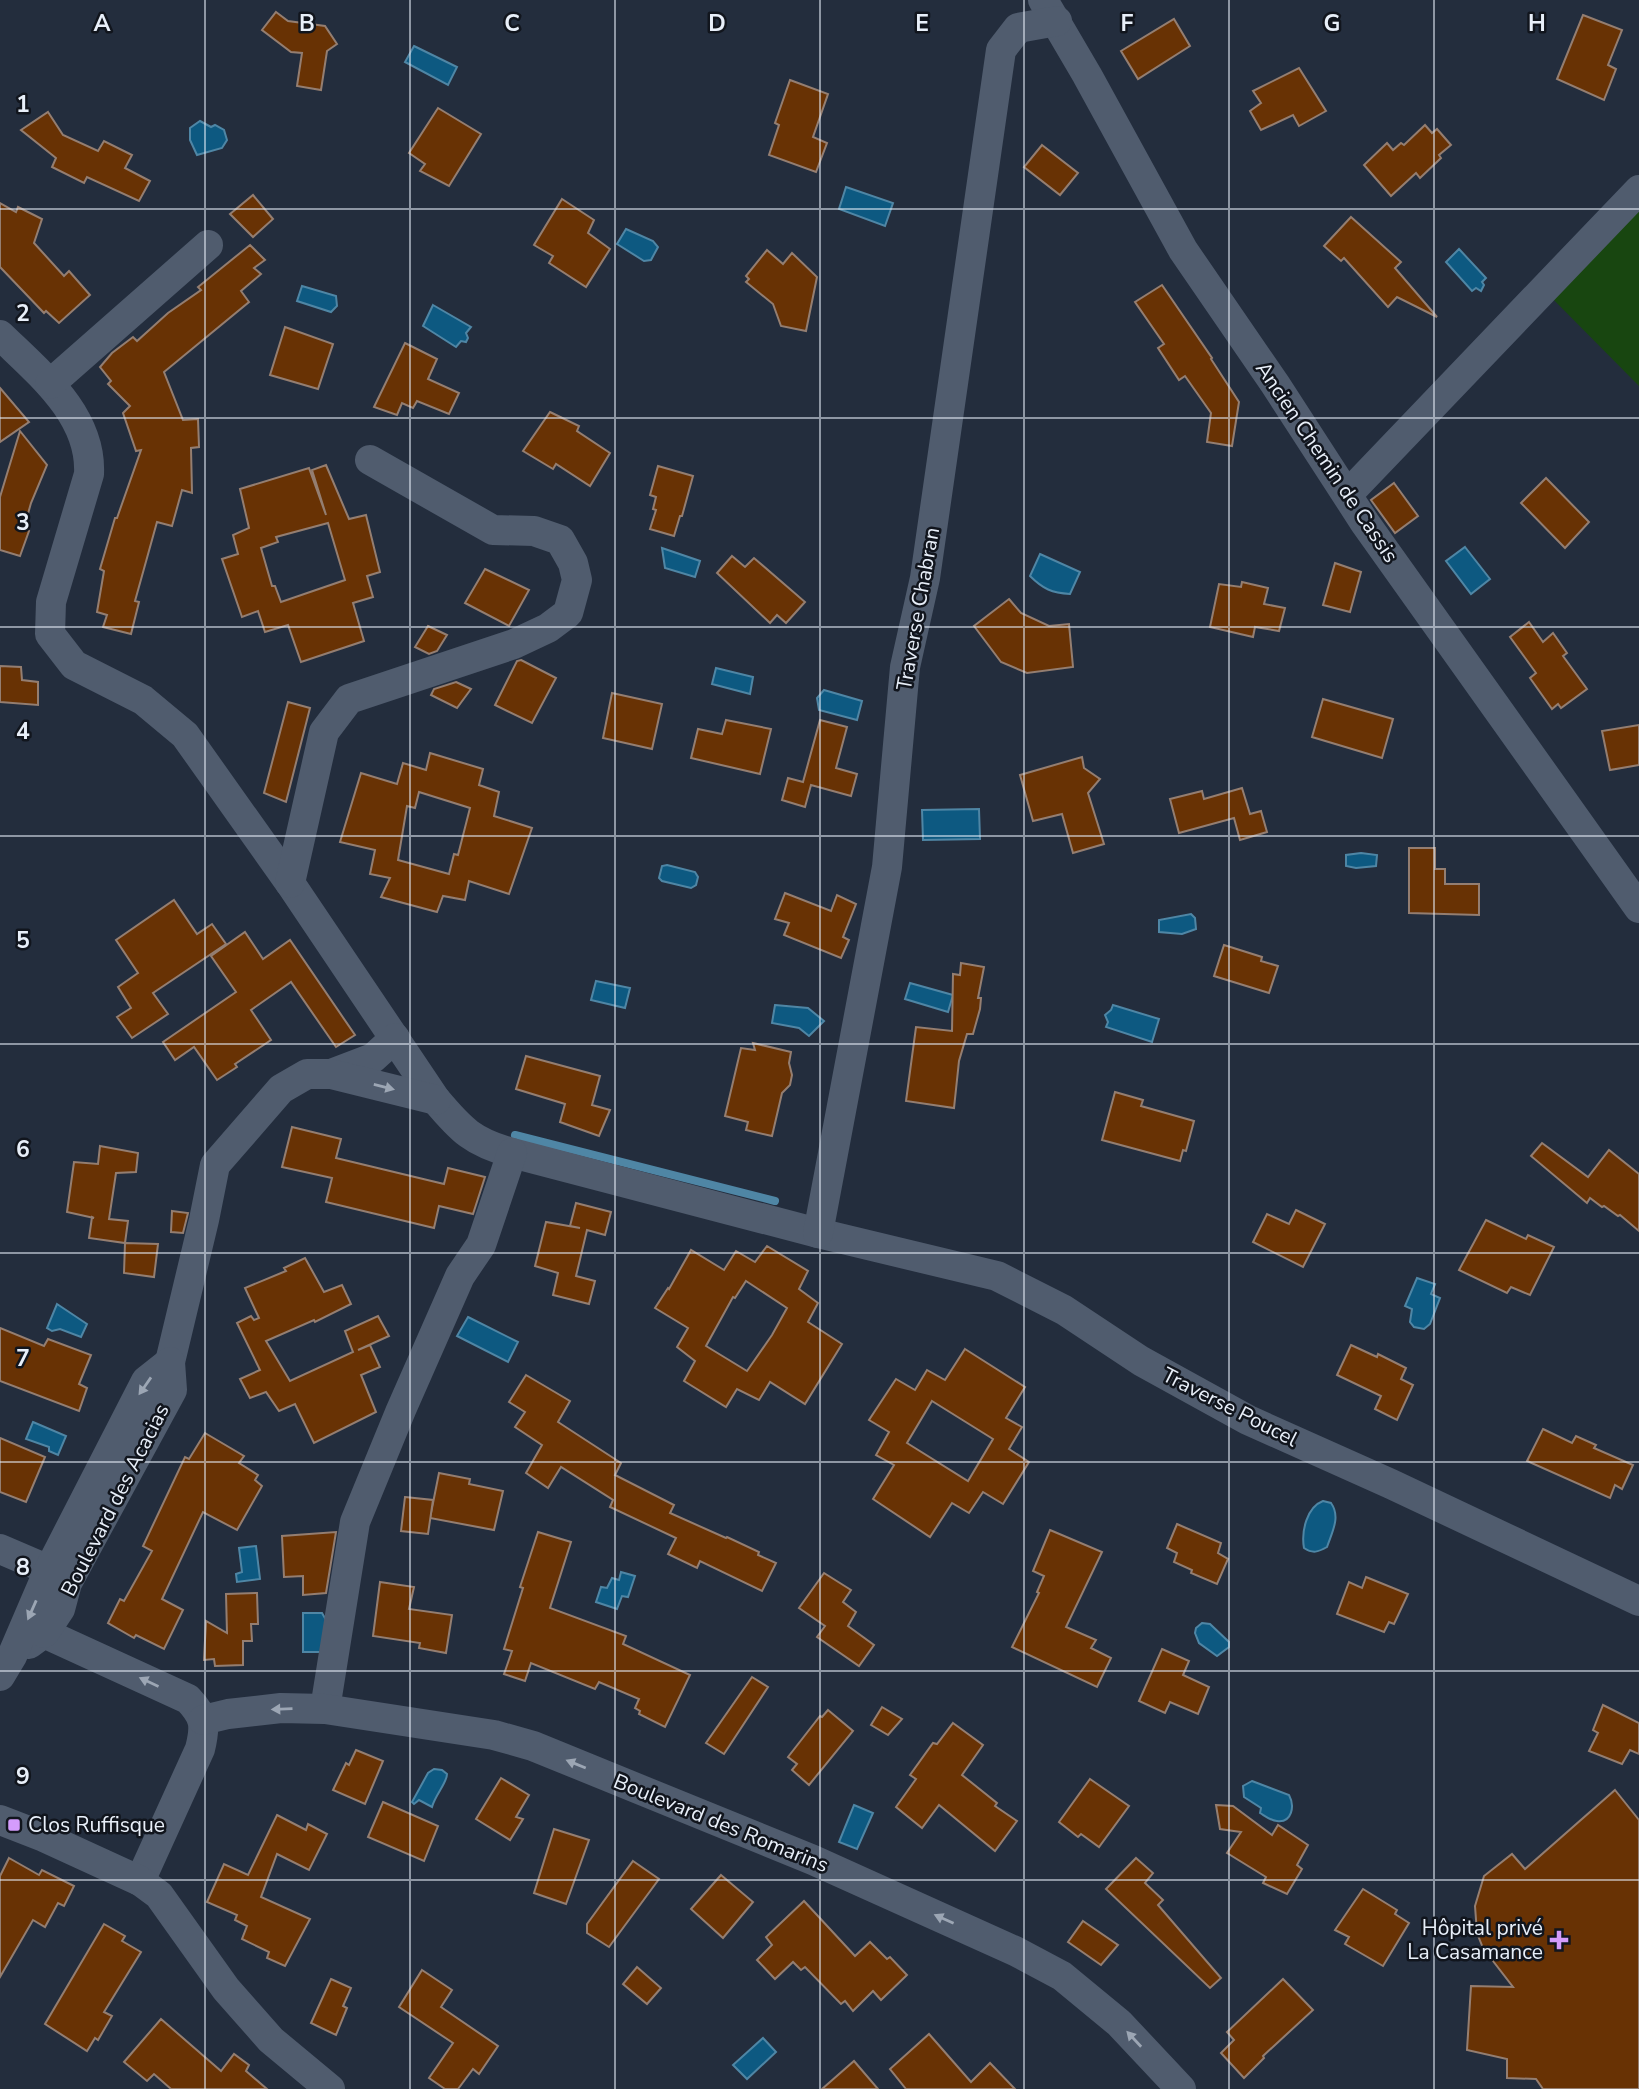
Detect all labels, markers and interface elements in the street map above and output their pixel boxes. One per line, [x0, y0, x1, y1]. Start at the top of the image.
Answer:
text: A [93, 8, 111, 39]
text: B [299, 8, 315, 39]
text: C [504, 8, 520, 39]
text: D [708, 8, 726, 39]
text: E [915, 8, 929, 39]
text: F [1121, 8, 1134, 39]
text: G [1324, 8, 1340, 39]
text: H [1528, 8, 1546, 39]
text: 1 [16, 89, 30, 120]
text: 2 [16, 298, 30, 329]
street label: Ancien Chemin de Cassis [1249, 356, 1405, 568]
text: 3 [16, 507, 30, 538]
street label: Traverse Chabran [890, 525, 946, 693]
text: 4 [16, 716, 30, 747]
text: 5 [16, 925, 30, 956]
one-way arrow [373, 1082, 395, 1093]
text: 6 [16, 1134, 30, 1165]
text: 7 [16, 1343, 30, 1374]
street label: Traverse Poucel [1157, 1361, 1303, 1454]
one-way arrow [139, 1376, 152, 1396]
street label: Boulevard des Acacias [54, 1399, 176, 1601]
text: 8 [16, 1552, 30, 1583]
one-way arrow [26, 1600, 37, 1621]
one-way arrow [139, 1676, 159, 1687]
one-way arrow [271, 1703, 293, 1714]
one-way arrow [566, 1758, 586, 1770]
text: 9 [16, 1761, 30, 1792]
street label: Boulevard des Romarins [609, 1767, 833, 1879]
place label: Clos Ruffisque [28, 1811, 165, 1839]
marker: Clos Ruffisque [6, 1817, 22, 1833]
one-way arrow [934, 1913, 954, 1925]
place label: Hôpital privé La Casamance [1407, 1914, 1543, 1966]
marker: Hôpital privé La Casamance [1549, 1930, 1569, 1950]
one-way arrow [1127, 2031, 1143, 2048]

